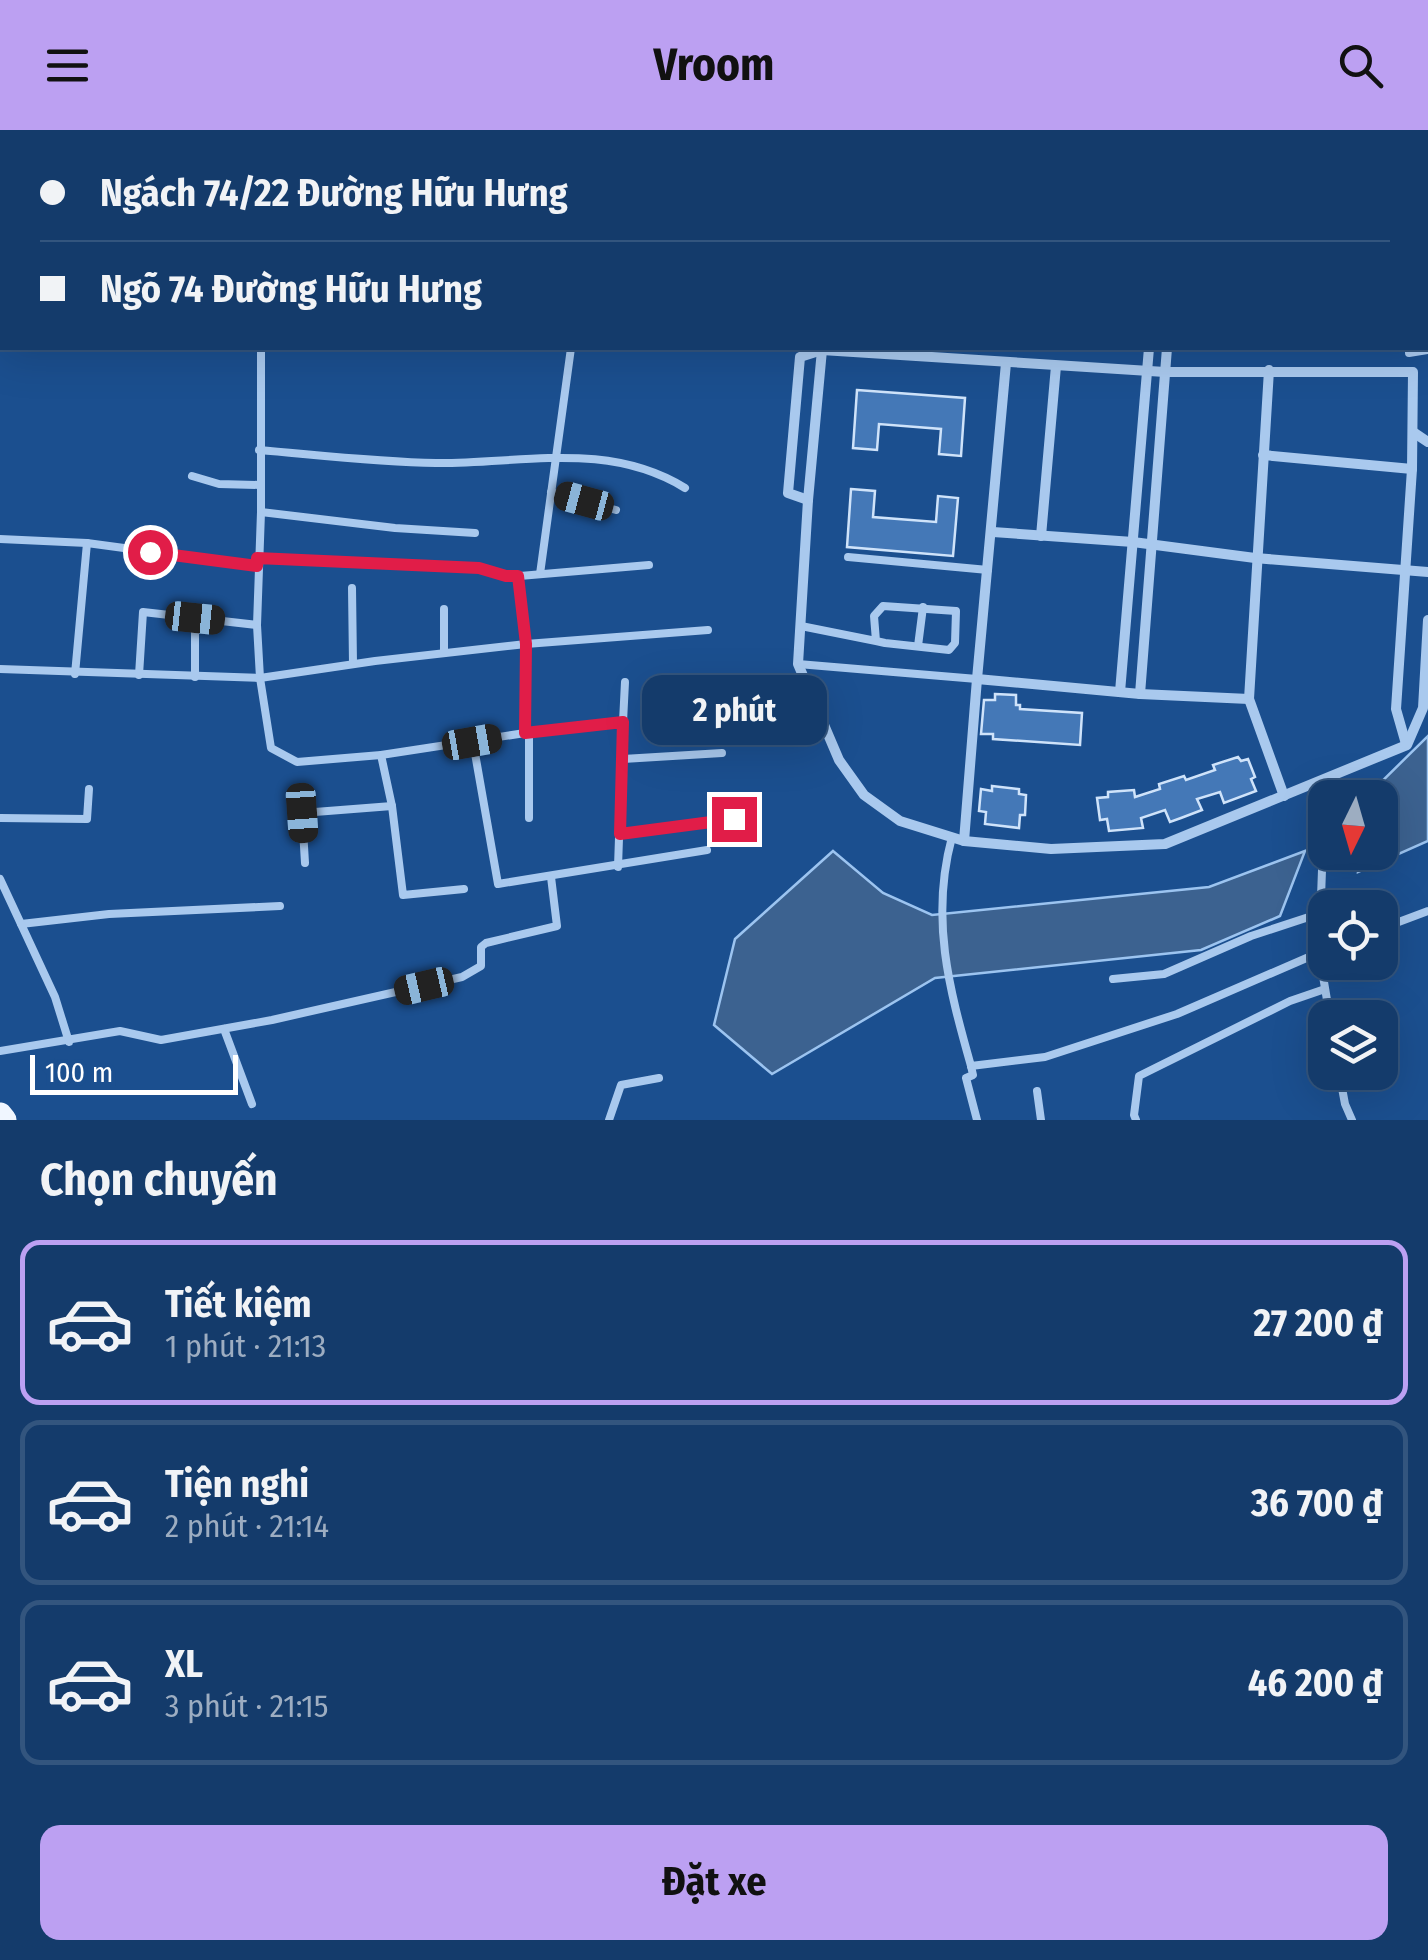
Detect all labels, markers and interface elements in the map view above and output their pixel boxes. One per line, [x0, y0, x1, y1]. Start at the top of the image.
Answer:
icon: menu [40, 38, 95, 93]
text: Vroom [654, 38, 774, 92]
icon: search [1333, 38, 1388, 93]
text: Ngách 74/22 Đường Hữu Hưng [100, 170, 568, 216]
text: Ngõ 74 Đường Hữu Hưng [100, 266, 482, 312]
car [551, 479, 617, 523]
route start [128, 530, 173, 575]
car [164, 600, 226, 636]
callout: 2 phút [642, 674, 826, 744]
text: 2 phút [693, 691, 776, 729]
car [440, 722, 504, 762]
north arrow [1308, 780, 1398, 870]
map controls [1308, 780, 1398, 1090]
car [285, 782, 319, 844]
route end [712, 797, 757, 842]
button: locate [1308, 890, 1398, 980]
car [391, 965, 457, 1007]
button: layers [1308, 1000, 1398, 1090]
scale bar [30, 1050, 238, 1094]
text: 100 m [45, 1056, 113, 1089]
text: Chọn chuyến [40, 1153, 278, 1207]
icon: car [45, 1278, 135, 1368]
text: Tiết kiệm [165, 1281, 311, 1327]
text: 27 200 ₫ [1254, 1300, 1383, 1346]
text: 1 phút · 21:13 [165, 1327, 326, 1365]
icon: car [45, 1458, 135, 1548]
text: Tiện nghi [165, 1461, 309, 1507]
text: 36 700 ₫ [1251, 1480, 1383, 1526]
text: 2 phút · 21:14 [165, 1507, 329, 1545]
icon: car [45, 1638, 135, 1728]
text: XL [165, 1641, 203, 1687]
text: 46 200 ₫ [1248, 1660, 1383, 1706]
text: 3 phút · 21:15 [165, 1687, 328, 1725]
button: Đặt xe [40, 1825, 1388, 1940]

